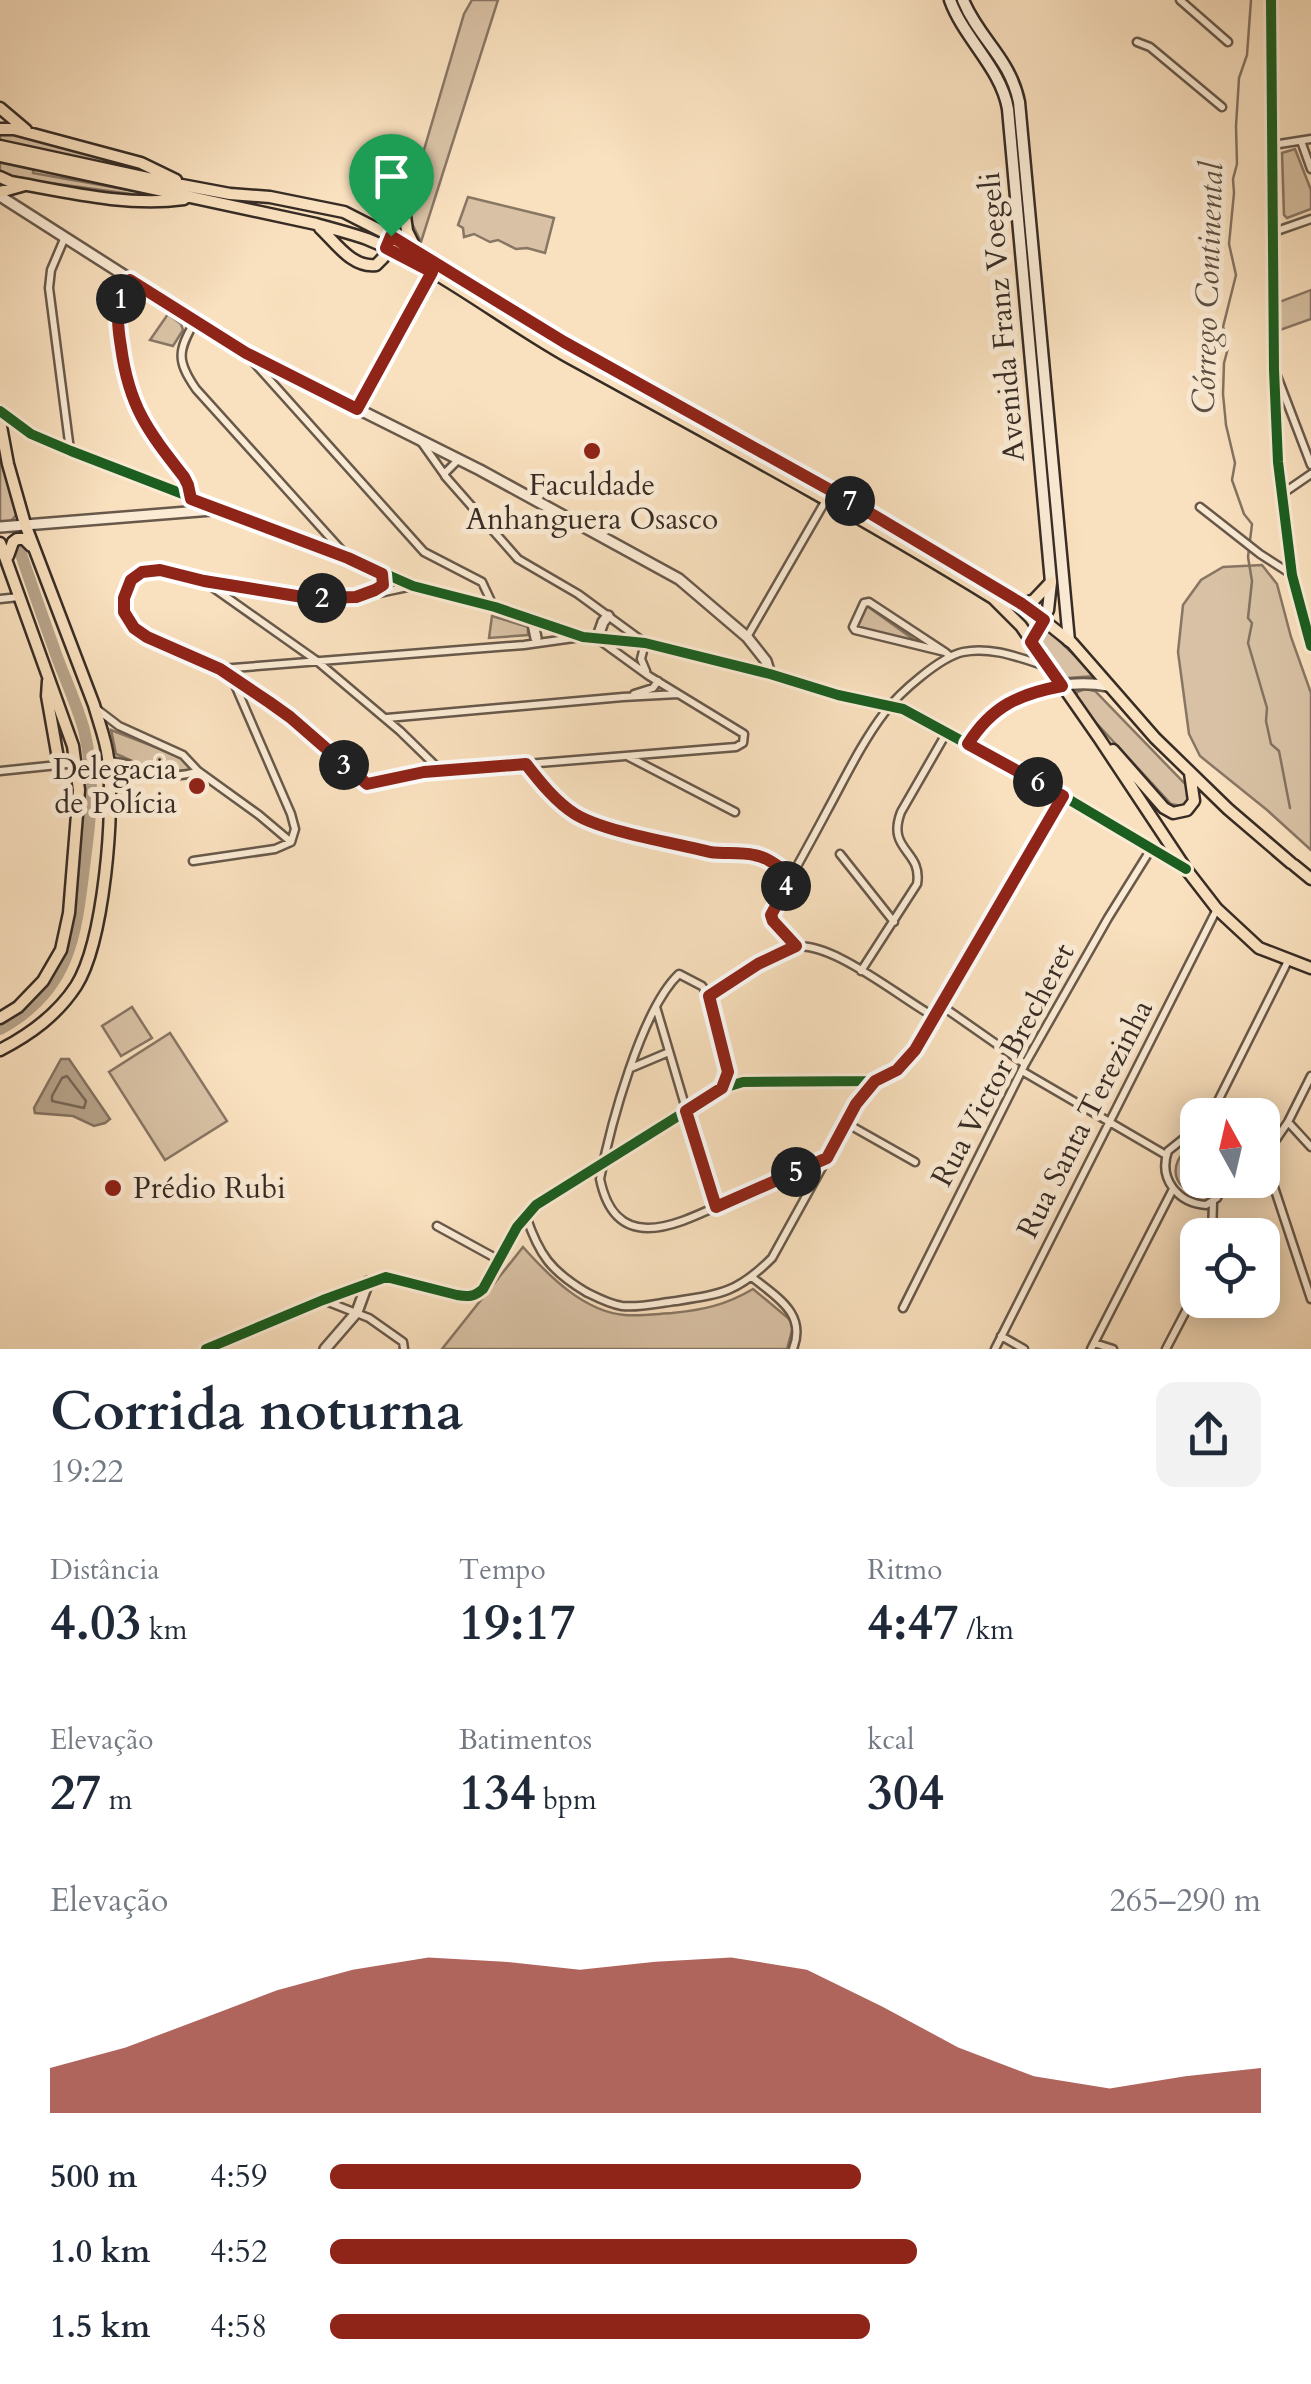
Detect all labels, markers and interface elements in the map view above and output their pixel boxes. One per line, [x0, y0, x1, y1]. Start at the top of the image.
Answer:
pin [349, 134, 434, 237]
icon: arrive [364, 149, 419, 204]
water label: Córrego Continental [1182, 160, 1234, 415]
street label: Avenida Franz Voegeli [969, 171, 1035, 463]
pin: 1 [96, 274, 146, 324]
text: 1 [114, 280, 128, 318]
marker: Faculdade Anhanguera Osasco [581, 440, 603, 462]
place label: Faculdade Anhanguera Osasco [466, 465, 718, 540]
pin: 7 [825, 476, 875, 526]
text: 7 [843, 482, 857, 520]
pin: 2 [297, 573, 347, 623]
text: 2 [315, 579, 329, 617]
pin: 3 [319, 740, 369, 790]
text: 3 [337, 746, 351, 784]
place label: Delegacia de Polícia [53, 749, 177, 824]
pin: 6 [1013, 757, 1063, 807]
text: 6 [1031, 763, 1045, 801]
marker: Delegacia de Polícia [186, 775, 208, 797]
pin: 4 [761, 861, 811, 911]
text: 4 [779, 867, 793, 905]
street label: Rua Victor Brecheret [922, 936, 1085, 1194]
street label: Rua Santa Terezinha [1007, 993, 1163, 1245]
north arrow [1180, 1098, 1280, 1198]
map controls [1180, 1098, 1280, 1318]
pin: 5 [771, 1147, 821, 1197]
text: 5 [789, 1153, 803, 1191]
place label: Prédio Rubi [133, 1168, 286, 1209]
marker: Prédio Rubi [102, 1177, 124, 1199]
button: locate [1180, 1218, 1280, 1318]
text: Corrida noturna [50, 1375, 463, 1449]
button: share [1156, 1382, 1261, 1487]
text: 19:22 [50, 1450, 124, 1494]
text: Distância [50, 1551, 160, 1589]
text: Tempo [459, 1551, 546, 1589]
text: Ritmo [867, 1551, 942, 1589]
text: 4.03 [50, 1589, 141, 1657]
text: 19:17 [459, 1589, 576, 1657]
text: 4:47 [867, 1589, 959, 1657]
text: km [141, 1611, 188, 1649]
text: /km [959, 1611, 1014, 1649]
text: Elevação [50, 1721, 153, 1759]
text: Batimentos [459, 1721, 592, 1759]
text: kcal [867, 1721, 914, 1759]
text: 27 [50, 1759, 101, 1827]
text: 134 [459, 1759, 536, 1827]
text: 304 [867, 1759, 944, 1827]
text: m [101, 1781, 132, 1819]
text: bpm [536, 1781, 597, 1819]
text: Elevação [50, 1879, 168, 1923]
text: 265–290 m [1109, 1879, 1261, 1923]
text: 500 m [50, 2155, 137, 2199]
text: 4:59 [210, 2155, 267, 2199]
text: 1.0 km [50, 2230, 150, 2274]
text: 4:52 [210, 2230, 267, 2274]
text: 1.5 km [50, 2305, 150, 2349]
text: 4:58 [210, 2305, 267, 2349]

